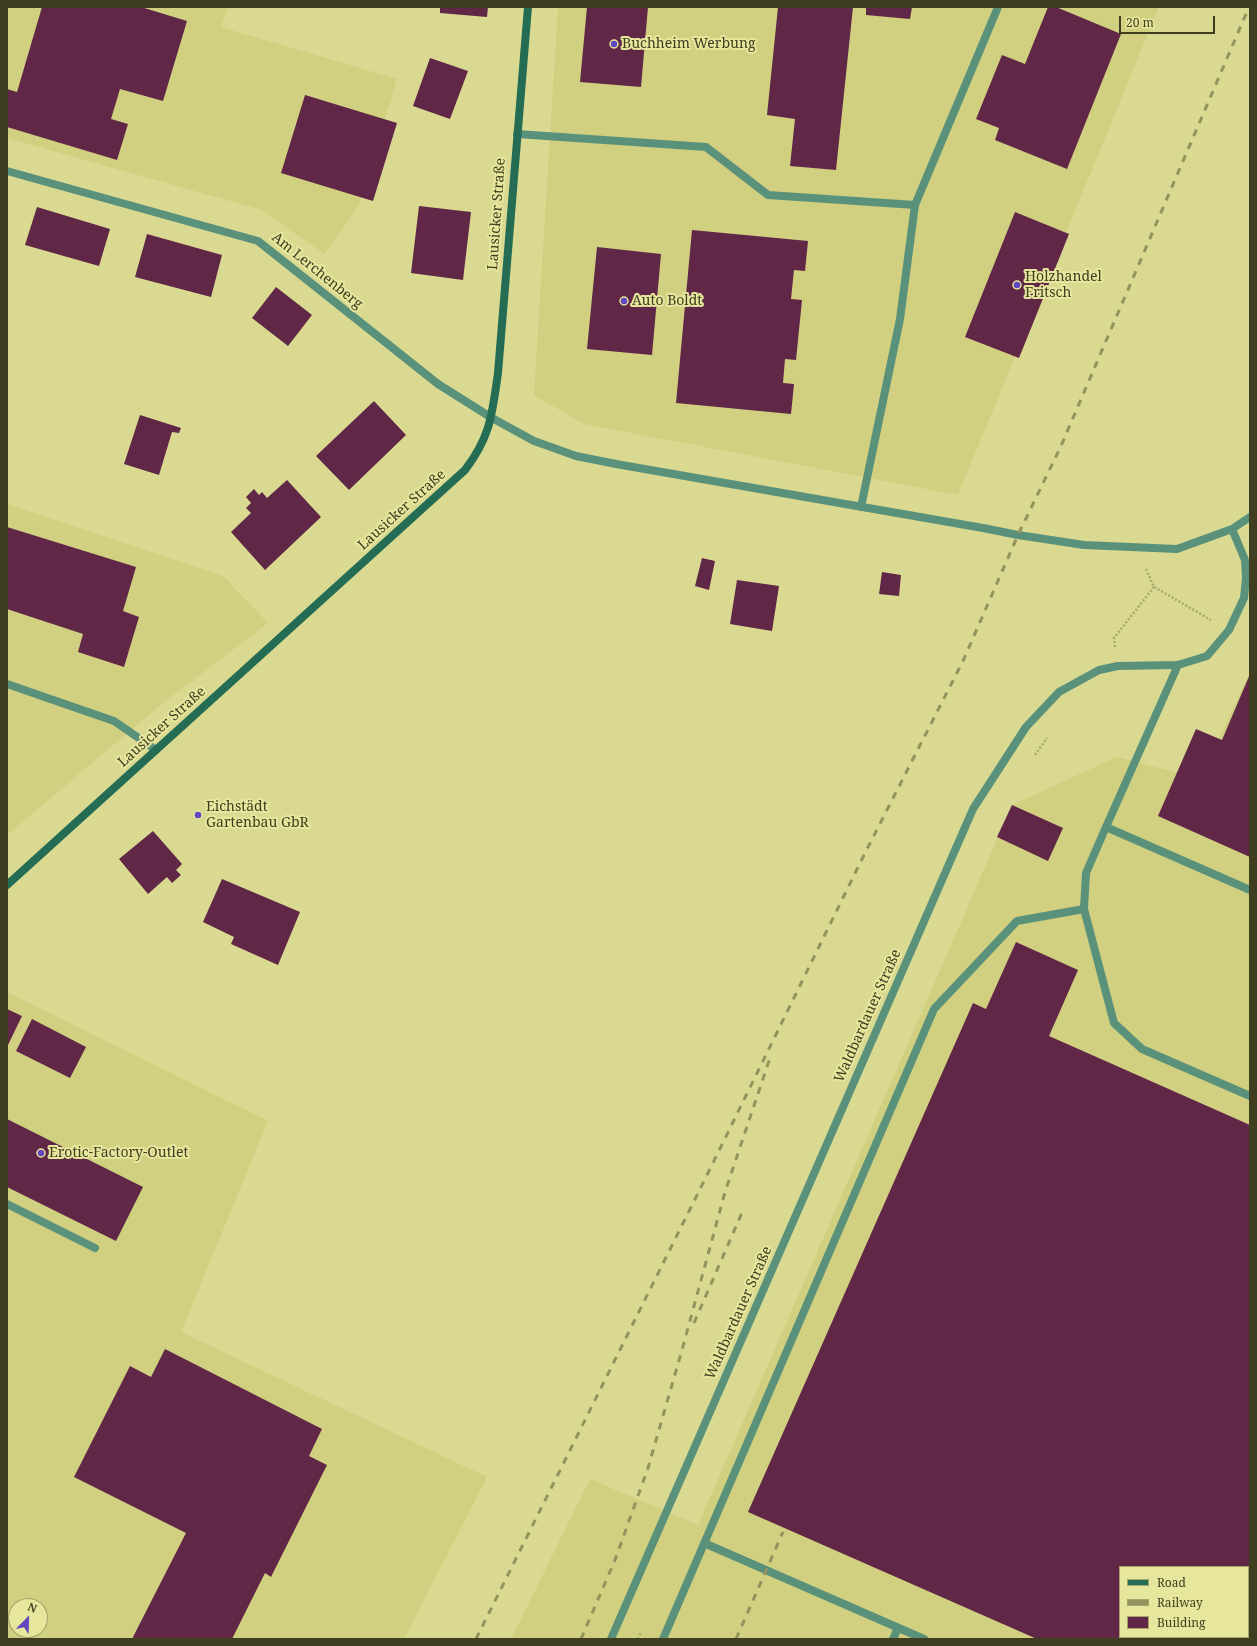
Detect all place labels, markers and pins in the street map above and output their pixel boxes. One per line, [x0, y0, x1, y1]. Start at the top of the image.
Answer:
place label: Buchheim Werbung [622, 36, 756, 52]
marker: Buchheim Werbung [609, 39, 619, 49]
place label: Holzhandel Fritsch [1025, 269, 1102, 302]
marker: Holzhandel Fritsch [1012, 280, 1022, 290]
place label: Auto Boldt [632, 293, 702, 309]
marker: Auto Boldt [619, 296, 629, 306]
place label: Eichstädt Gartenbau GbR [206, 799, 309, 832]
marker: Eichstädt Gartenbau GbR [193, 810, 203, 820]
place label: Erotic-Factory-Outlet [49, 1145, 188, 1161]
marker: Erotic-Factory-Outlet [36, 1148, 46, 1158]

